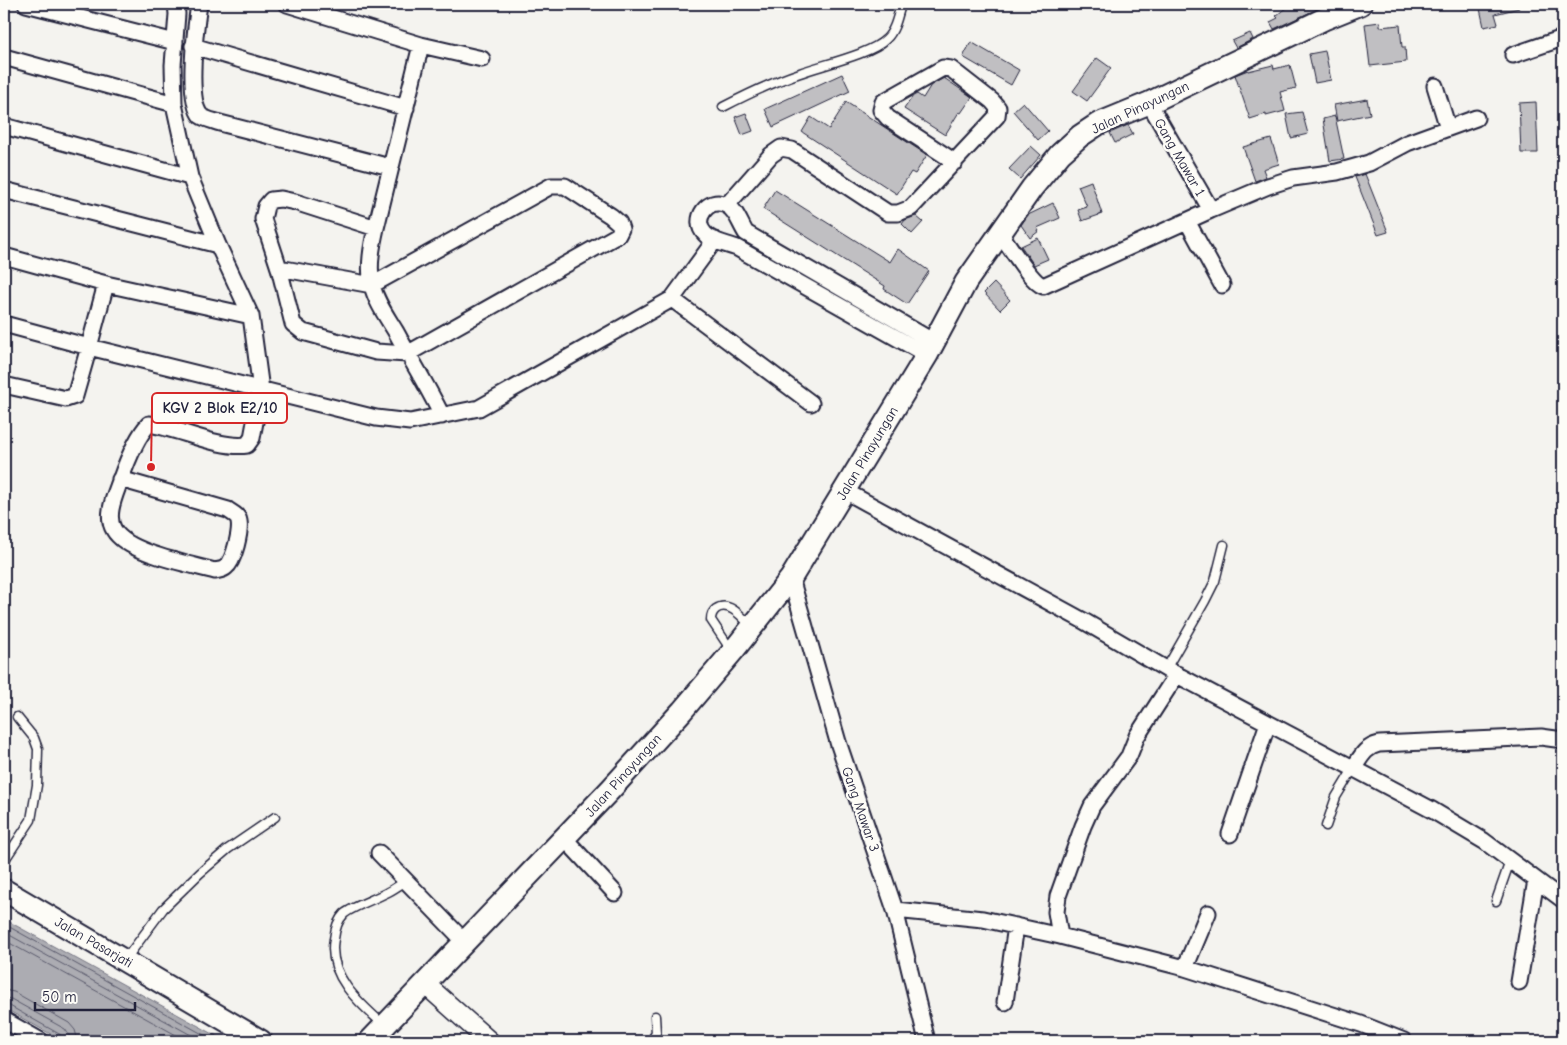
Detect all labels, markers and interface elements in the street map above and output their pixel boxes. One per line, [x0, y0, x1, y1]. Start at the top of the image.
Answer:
street label: Jalan Pinayungan [1089, 77, 1192, 138]
street label: Gang Mawar 1 [1150, 115, 1209, 199]
callout: KGV 2 Blok E2/10 [152, 393, 287, 423]
text: KGV 2 Blok E2/10 [162, 399, 278, 417]
street label: Jalan Pinayungan [833, 404, 902, 503]
street label: Jalan Pinayungan [582, 730, 665, 820]
street label: Gang Mawar 3 [838, 764, 883, 854]
street label: Jalan Pasarjati [52, 913, 136, 972]
scale bar [35, 980, 135, 1012]
text: 50 m [42, 988, 77, 1006]

